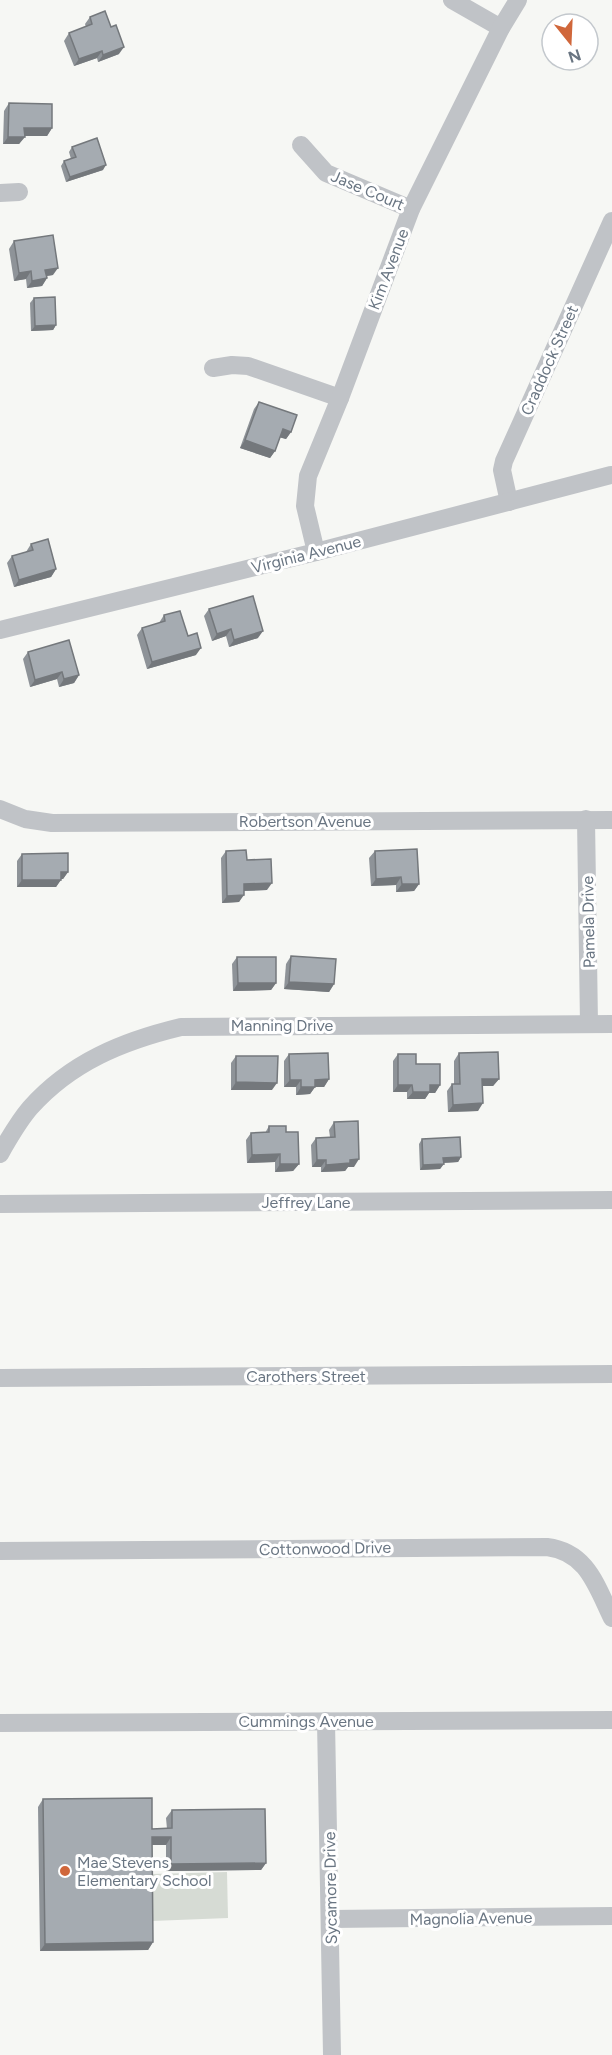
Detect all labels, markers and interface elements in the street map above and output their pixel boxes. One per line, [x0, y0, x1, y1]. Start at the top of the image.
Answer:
north arrow [540, 12, 600, 72]
text: N [566, 45, 583, 67]
street label: Jase Court [328, 167, 407, 214]
street label: Kim Avenue [364, 226, 413, 312]
street label: Craddock Street [517, 302, 582, 418]
street label: Virginia Avenue [249, 532, 363, 577]
street label: Robertson Avenue [239, 812, 372, 831]
street label: Pamela Drive [578, 875, 599, 968]
street label: Manning Drive [231, 1016, 334, 1035]
street label: Jeffrey Lane [261, 1193, 351, 1212]
street label: Carothers Street [246, 1367, 366, 1386]
street label: Cottonwood Drive [259, 1538, 392, 1559]
street label: Cummings Avenue [238, 1712, 374, 1731]
street label: Sycamore Drive [320, 1831, 341, 1945]
place label: Mae Stevens Elementary School [77, 1853, 211, 1890]
marker: Mae Stevens Elementary School [58, 1864, 72, 1878]
street label: Magnolia Avenue [409, 1908, 533, 1929]

